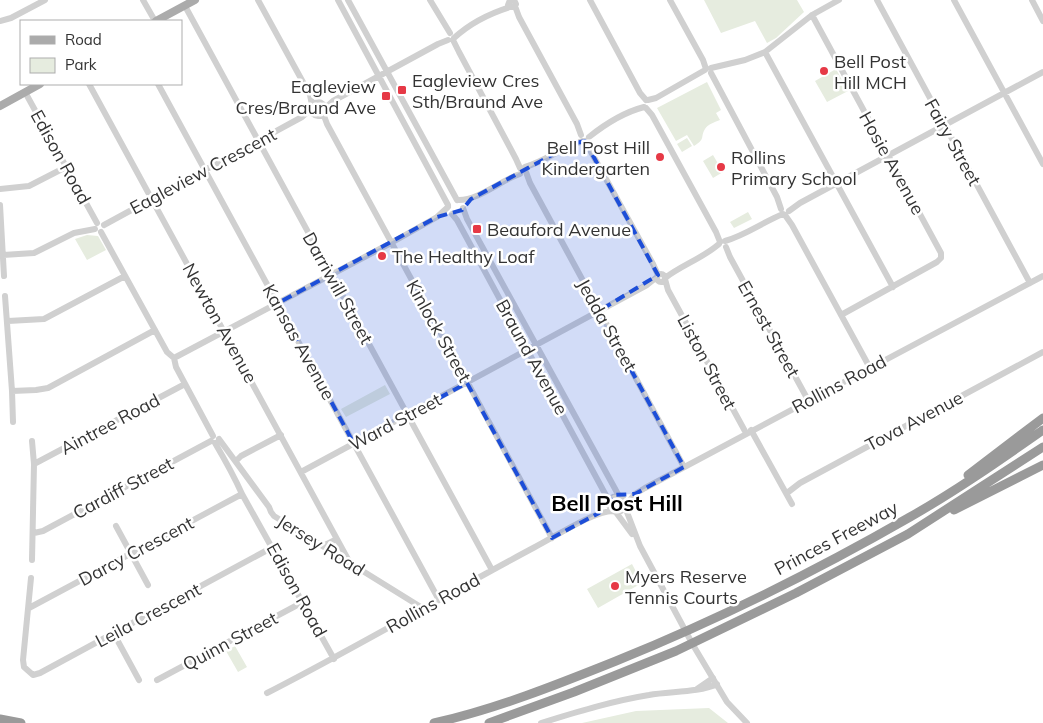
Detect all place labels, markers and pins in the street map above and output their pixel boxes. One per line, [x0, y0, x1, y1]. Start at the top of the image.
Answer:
place label: Bell Post Hill MCH [834, 50, 907, 94]
marker: Bell Post Hill MCH [818, 65, 830, 77]
place label: Eagleview Cres Sth/Braund Ave [412, 69, 543, 113]
place label: Eagleview Cres/Braund Ave [236, 75, 376, 119]
marker: Eagleview Cres Sth/Braund Ave [396, 84, 408, 96]
marker: Eagleview Cres/Braund Ave [380, 90, 392, 102]
place label: Bell Post Hill Kindergarten [542, 136, 650, 180]
place label: Rollins Primary School [731, 146, 857, 190]
marker: Bell Post Hill Kindergarten [654, 151, 666, 163]
marker: Rollins Primary School [715, 161, 727, 173]
place label: Beauford Avenue [487, 218, 631, 241]
marker: Beauford Avenue [471, 223, 483, 235]
place label: The Healthy Loaf [392, 245, 535, 268]
marker: The Healthy Loaf [376, 250, 388, 262]
place label: Myers Reserve Tennis Courts [625, 565, 747, 609]
marker: Myers Reserve Tennis Courts [609, 580, 621, 592]

